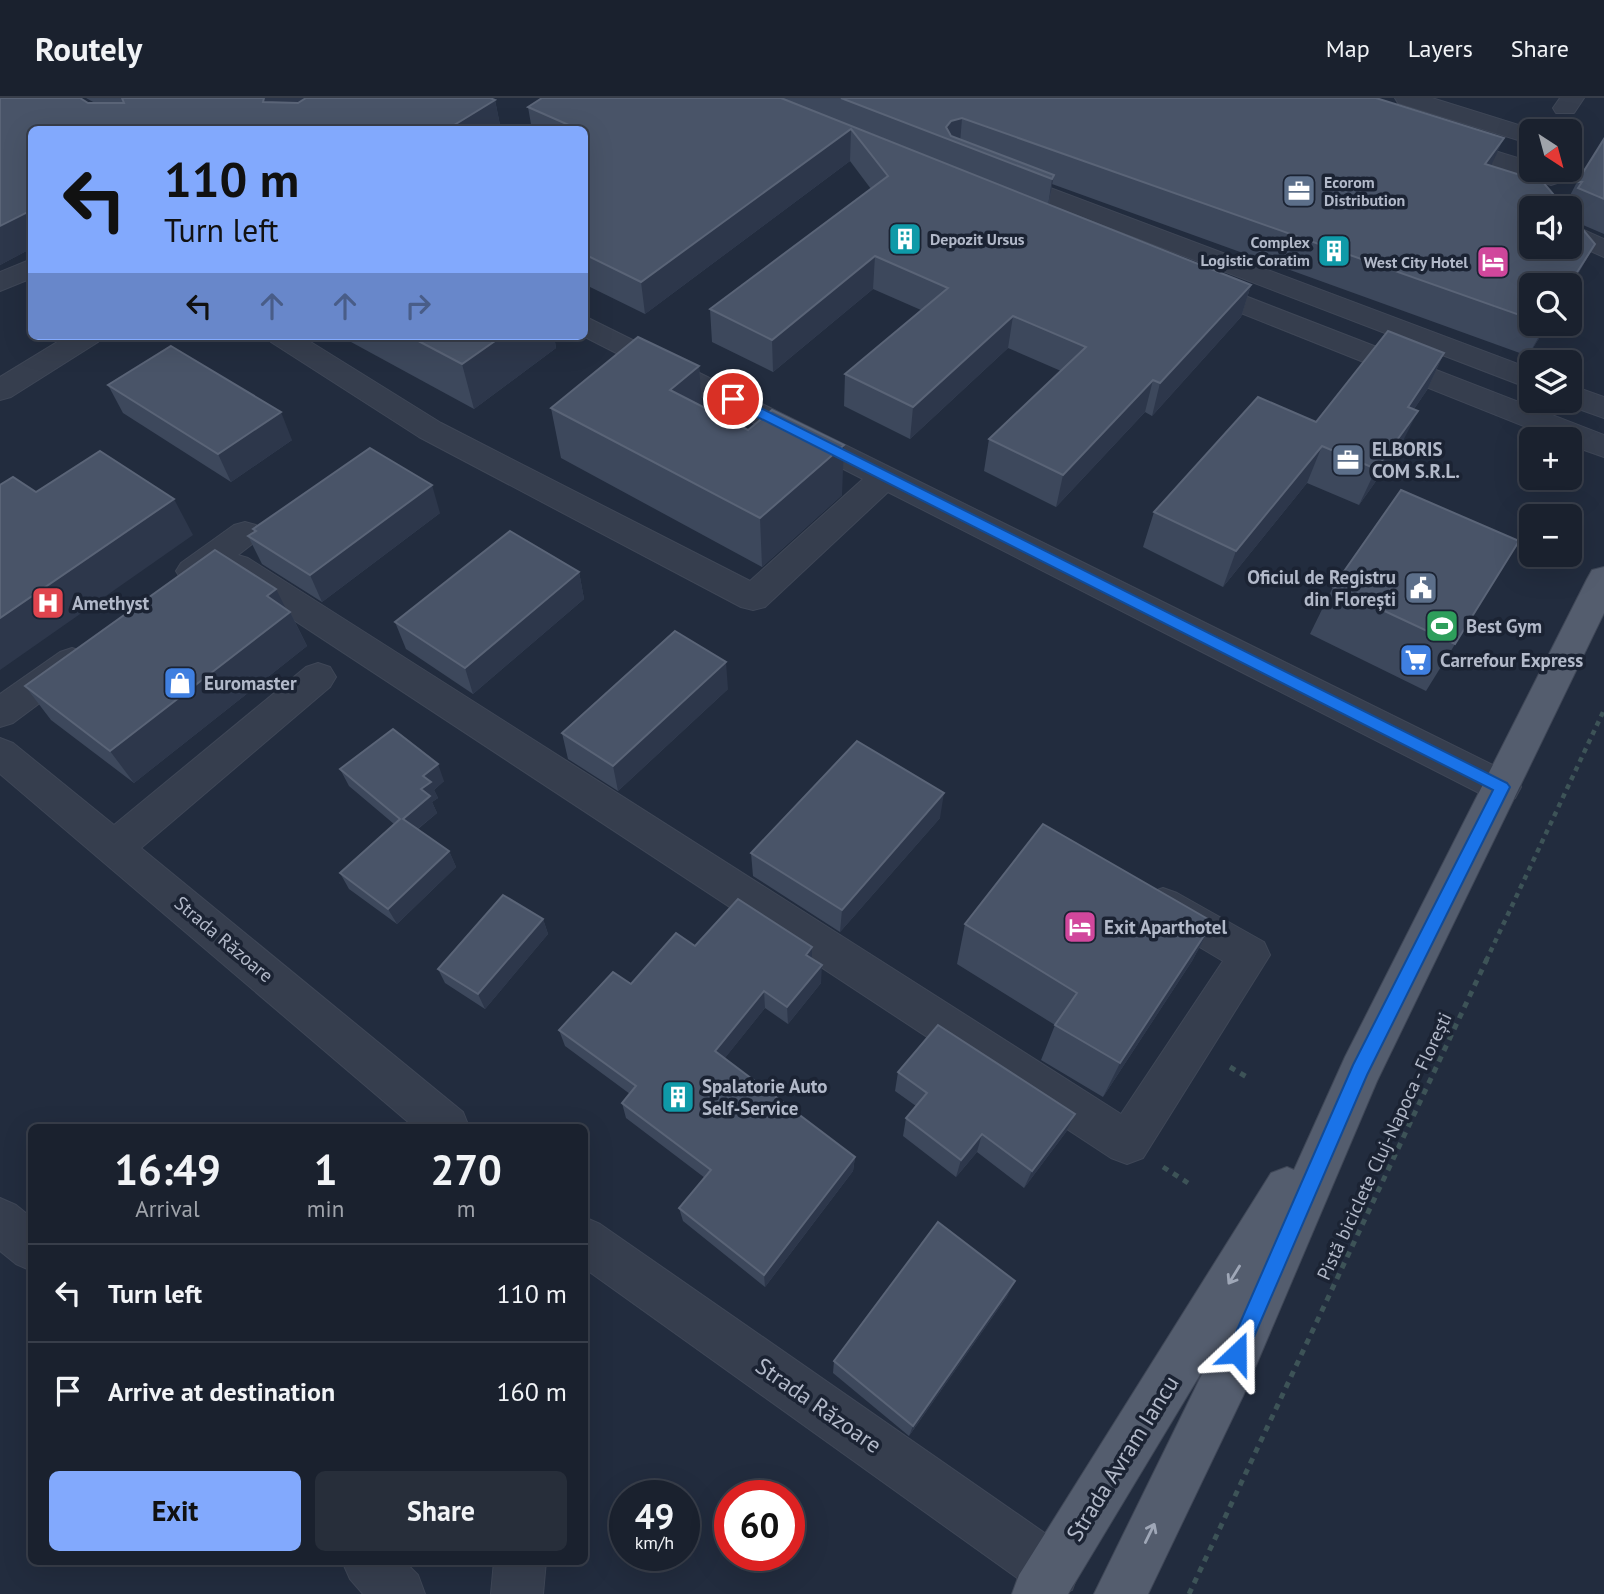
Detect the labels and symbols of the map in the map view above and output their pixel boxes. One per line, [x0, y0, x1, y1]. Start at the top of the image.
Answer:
north arrow [1519, 119, 1582, 182]
office icon: Ecorom Distribution [1280, 172, 1318, 210]
place label: Ecorom Distribution [1324, 172, 1405, 210]
building icon: Depozit Ursus [886, 220, 924, 258]
place label: Depozit Ursus [930, 229, 1025, 249]
place label: Complex Logistic Coratim [1201, 232, 1311, 270]
building icon: Complex Logistic Coratim [1315, 232, 1353, 270]
hotel icon: West City Hotel [1474, 243, 1512, 281]
place label: West City Hotel [1364, 252, 1468, 272]
pin [703, 369, 763, 429]
place label: ELBORIS COM S.R.L. [1372, 437, 1460, 483]
office icon: ELBORIS COM S.R.L. [1329, 441, 1367, 479]
place label: Oficiul de Registru din Florești [1247, 565, 1396, 612]
public building icon: Oficiul de Registru din Florești [1402, 569, 1440, 607]
hospital icon: Amethyst [29, 584, 67, 622]
place label: Amethyst [72, 591, 150, 615]
sports icon: Best Gym [1423, 607, 1461, 645]
place label: Best Gym [1466, 614, 1542, 638]
supermarket icon: Carrefour Express [1397, 641, 1435, 679]
place label: Carrefour Express [1440, 648, 1583, 672]
shop icon: Euromaster [161, 664, 199, 702]
place label: Euromaster [204, 671, 297, 695]
street label: Strada Răzoare [170, 891, 278, 987]
hotel icon: Exit Aparthotel [1061, 908, 1099, 946]
place label: Exit Aparthotel [1104, 915, 1227, 939]
street label: Pistă biciclete Cluj-Napoca - Florești [1311, 1008, 1457, 1284]
place label: Spalatorie Auto Self-Service [702, 1074, 827, 1120]
building icon: Spalatorie Auto Self-Service [659, 1078, 697, 1116]
one-way arrow [1227, 1265, 1242, 1284]
position arrow [1200, 1316, 1274, 1390]
street label: Strada Răzoare [750, 1351, 888, 1459]
street label: Strada Avram Iancu [1059, 1370, 1185, 1546]
speed limit sign: 60 [714, 1480, 805, 1571]
one-way arrow [1144, 1523, 1158, 1544]

